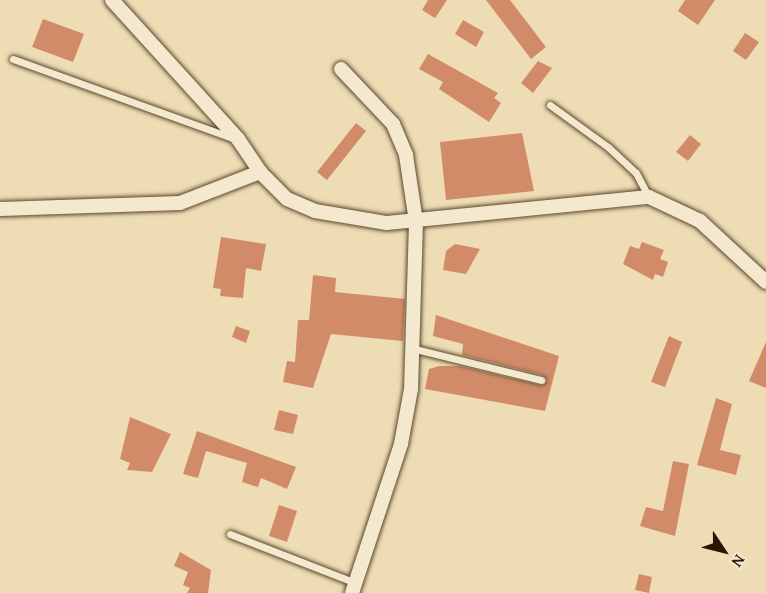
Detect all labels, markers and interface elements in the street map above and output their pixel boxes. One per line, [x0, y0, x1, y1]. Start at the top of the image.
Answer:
north arrow [694, 521, 754, 581]
text: N [726, 550, 752, 573]

